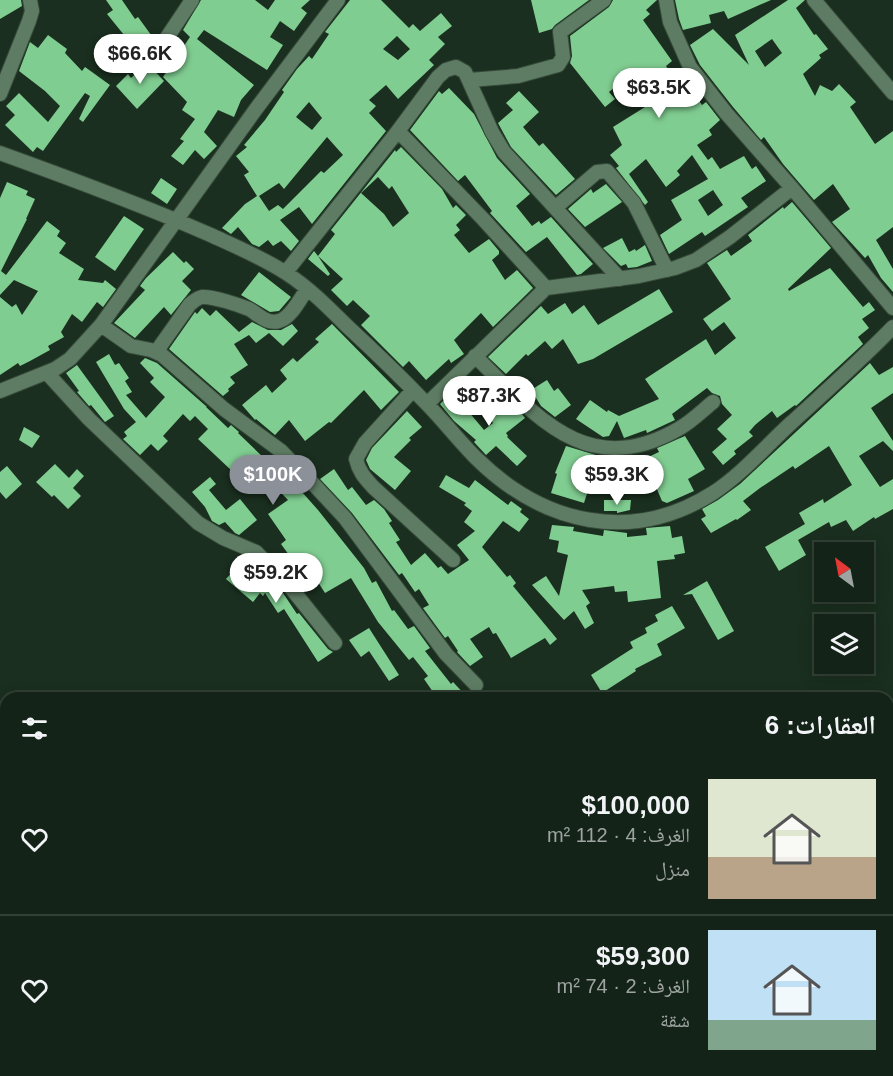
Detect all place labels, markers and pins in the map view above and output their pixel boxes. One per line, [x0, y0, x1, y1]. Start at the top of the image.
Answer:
pin: $66.6K [91, 34, 189, 85]
pin: $63.5K [610, 68, 708, 119]
pin: $87.3K [440, 376, 538, 427]
pin: $100K [231, 455, 315, 506]
pin: $59.3K [568, 455, 666, 506]
pin: $59.2K [227, 553, 325, 604]

